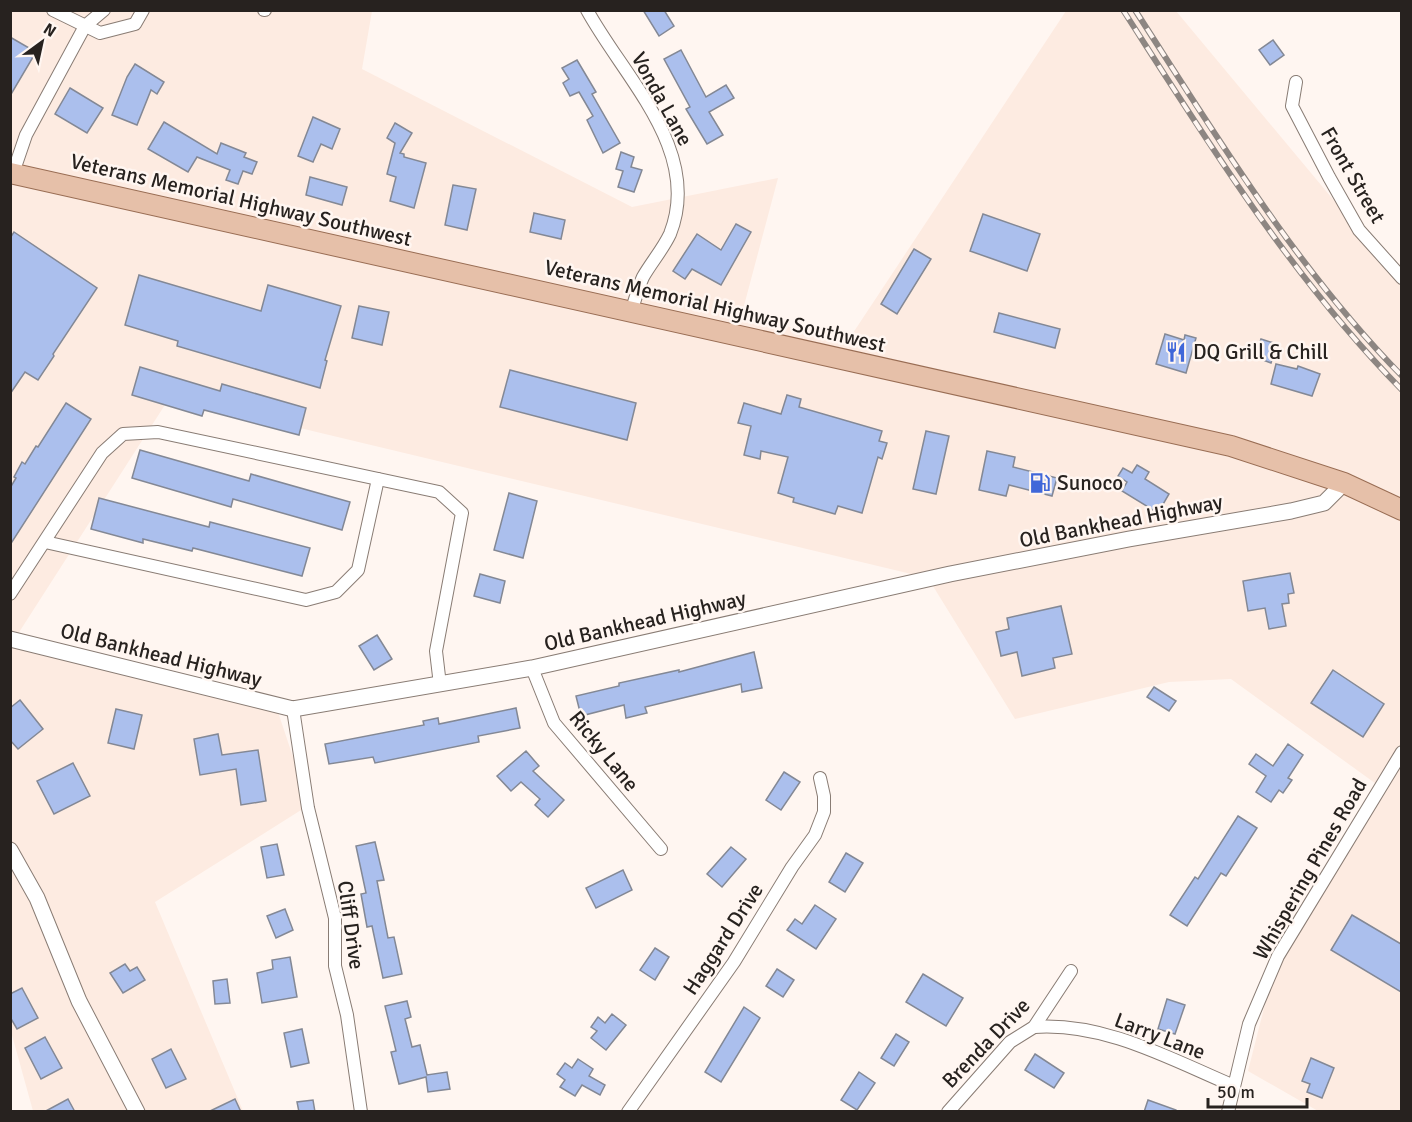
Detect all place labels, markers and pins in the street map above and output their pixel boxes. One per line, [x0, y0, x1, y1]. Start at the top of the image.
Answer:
place label: DQ Grill & Chill [1193, 339, 1329, 365]
restaurant icon: DQ Grill & Chill [1164, 340, 1188, 364]
place label: Sunoco [1057, 470, 1123, 496]
fuel station icon: Sunoco [1028, 471, 1052, 495]

